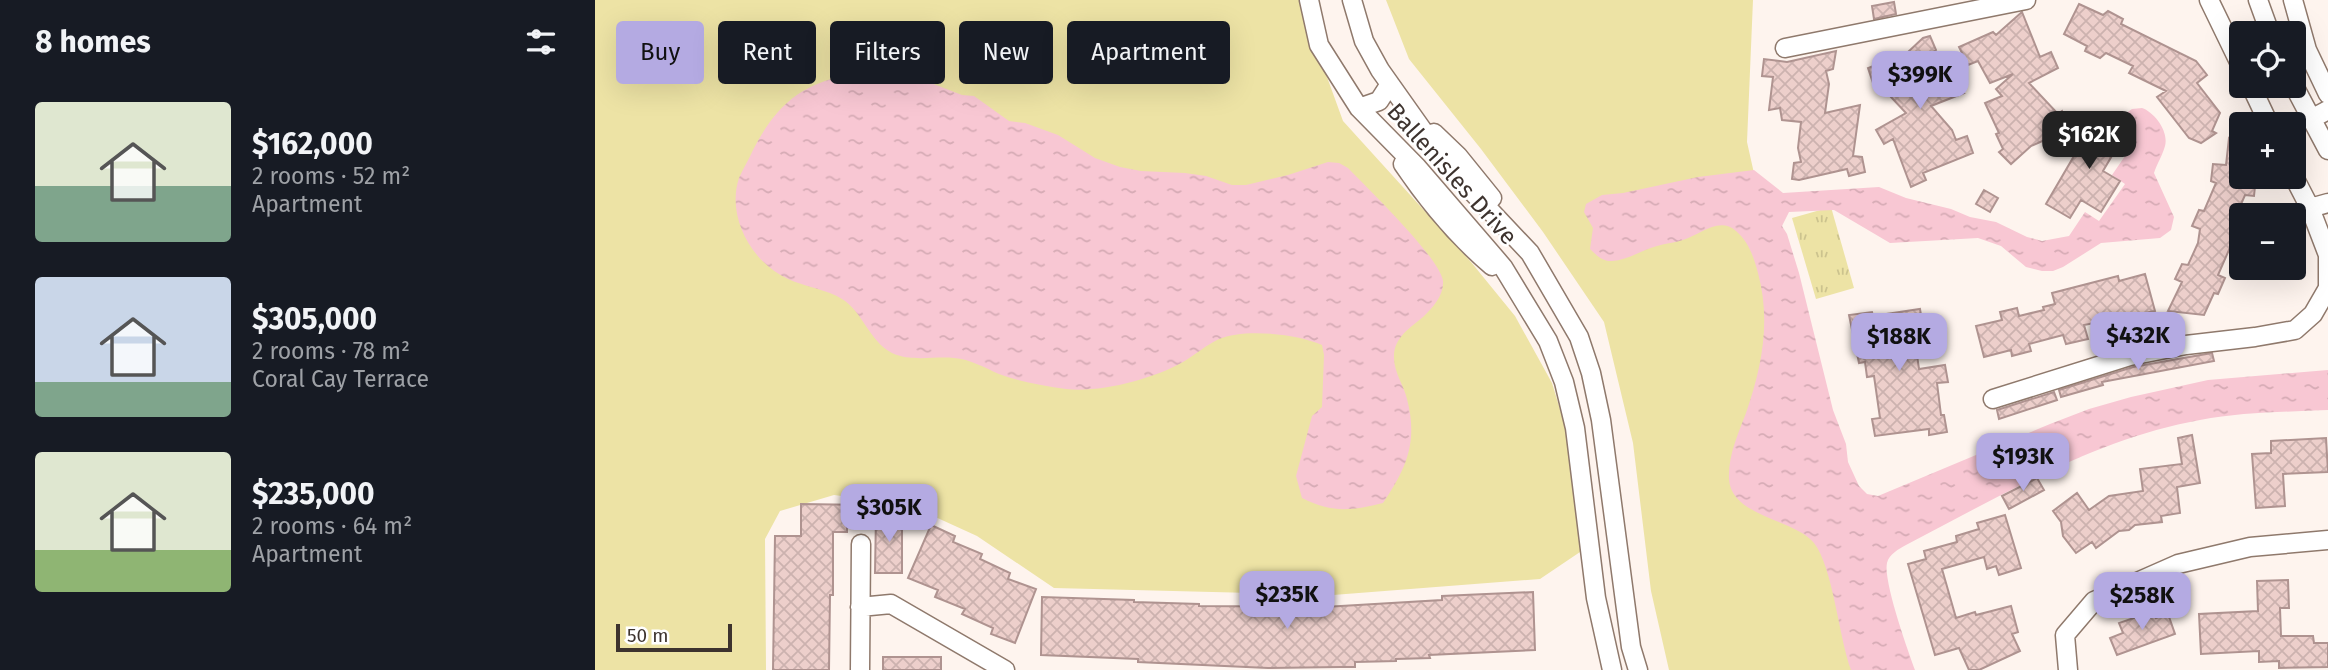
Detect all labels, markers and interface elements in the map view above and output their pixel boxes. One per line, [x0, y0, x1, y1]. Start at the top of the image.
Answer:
chip: Buy [616, 21, 704, 84]
chip: Rent [718, 21, 816, 84]
chip: Filters [830, 21, 945, 84]
chip: New [959, 21, 1053, 84]
chip: Apartment [1067, 21, 1230, 84]
map controls [2229, 21, 2306, 280]
button: locate [2229, 21, 2306, 98]
icon: filters [522, 23, 560, 61]
text: 8 homes [35, 24, 151, 60]
pin: $399K [1871, 52, 1969, 111]
text: $399K [1888, 60, 1952, 88]
street label: Ballenisles Drive [1381, 98, 1523, 250]
pin: $162K [2040, 111, 2138, 171]
button: + [2229, 112, 2306, 189]
text: $162K [2058, 120, 2120, 148]
text: $162,000 [252, 126, 373, 162]
icon: home [91, 130, 175, 214]
text: 2 rooms · 52 m² [252, 162, 410, 190]
text: Apartment [252, 190, 362, 218]
button: − [2229, 203, 2306, 280]
text: $305,000 [252, 301, 377, 337]
icon: home [91, 305, 175, 389]
pin: $432K [2089, 312, 2187, 372]
pin: $188K [1850, 314, 1948, 373]
text: $432K [2106, 321, 2170, 349]
text: $188K [1867, 322, 1931, 350]
text: 2 rooms · 78 m² [252, 337, 410, 365]
text: Coral Cay Terrace [252, 365, 429, 393]
pin: $193K [1974, 434, 2072, 493]
text: $193K [1992, 442, 2054, 470]
text: $235,000 [252, 476, 375, 512]
icon: home [91, 480, 175, 564]
pin: $305K [840, 484, 938, 544]
text: $305K [857, 493, 921, 521]
text: 2 rooms · 64 m² [252, 512, 412, 540]
text: Apartment [252, 540, 362, 568]
pin: $235K [1238, 572, 1336, 631]
pin: $258K [2093, 572, 2191, 632]
text: $235K [1255, 580, 1319, 608]
text: $258K [2110, 581, 2174, 609]
scale bar [616, 621, 731, 653]
text: 50 m [627, 624, 668, 647]

